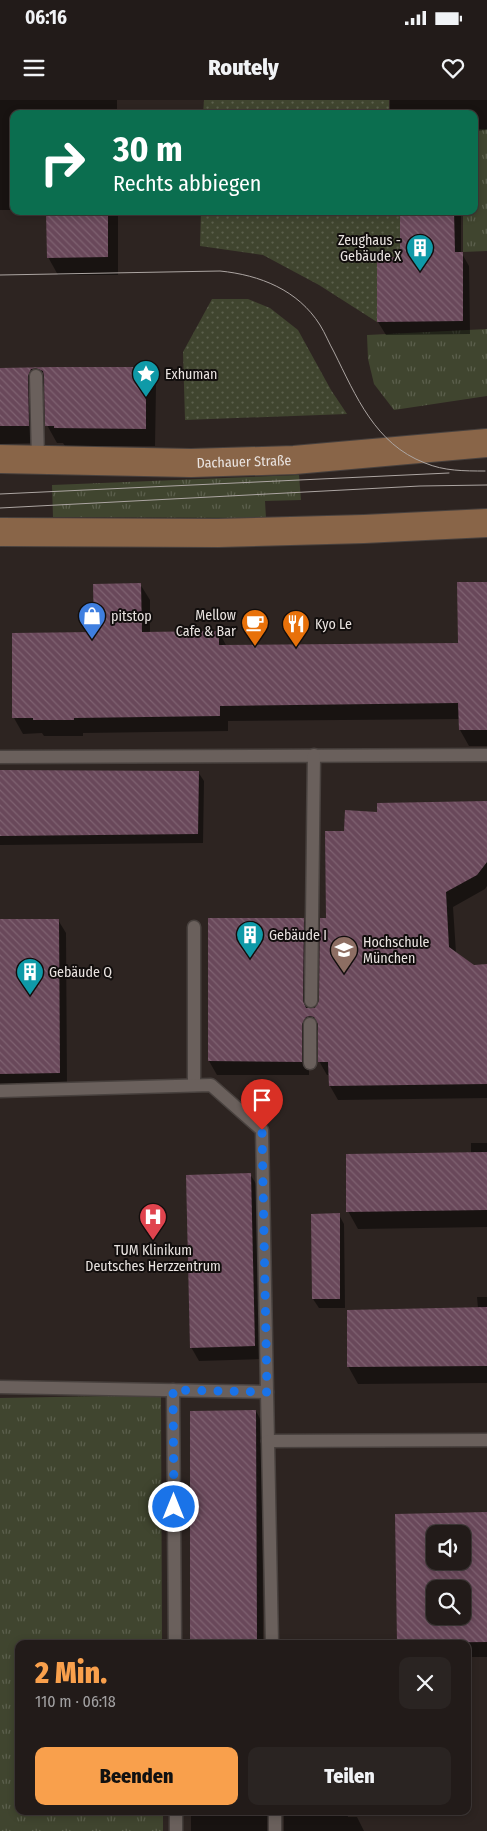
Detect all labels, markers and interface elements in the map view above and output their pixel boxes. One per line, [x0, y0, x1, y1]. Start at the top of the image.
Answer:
text: 06:16 [25, 6, 67, 29]
icon: menu [20, 54, 48, 82]
text: Routely [208, 54, 279, 81]
icon: heart [439, 54, 467, 82]
text: 30 m [113, 128, 183, 170]
icon: right [30, 130, 95, 195]
text: Rechts abbiegen [113, 170, 261, 197]
place label: Zeughaus - Gebäude X [338, 232, 401, 265]
building icon: Zeughaus - Gebäude X [405, 233, 435, 272]
place icon: Exhuman [131, 359, 161, 398]
place label: Exhuman [165, 366, 217, 383]
street label: Dachauer Straße [196, 452, 292, 472]
shop icon: pitstop [77, 601, 107, 640]
place label: Mellow Cafe & Bar [176, 607, 236, 640]
place label: pitstop [111, 608, 152, 625]
cafe icon: Mellow Cafe & Bar [240, 608, 270, 647]
restaurant icon: Kyo Le [281, 609, 311, 648]
place label: Kyo Le [315, 616, 352, 633]
building icon: Gebäude I [235, 920, 265, 959]
place label: Gebäude I [269, 927, 327, 944]
place label: Hochschule München [363, 934, 430, 967]
school or university icon: Hochschule München [329, 935, 359, 974]
building icon: Gebäude Q [15, 957, 45, 996]
place label: Gebäude Q [49, 964, 112, 981]
pin [241, 1079, 283, 1130]
icon: arrive [248, 1086, 276, 1114]
hospital icon: TUM Klinikum Deutsches Herzzentrum [138, 1202, 168, 1241]
place label: TUM Klinikum Deutsches Herzzentrum [85, 1242, 221, 1275]
position arrow [147, 1480, 199, 1532]
map controls [426, 1525, 471, 1625]
button: sound [426, 1525, 471, 1570]
button: search [426, 1580, 471, 1625]
text: 2 Min. [35, 1655, 107, 1691]
button: close [399, 1657, 451, 1709]
text: 110 m · 06:18 [35, 1692, 116, 1711]
button: Beenden [35, 1747, 238, 1805]
button: Teilen [248, 1747, 451, 1805]

